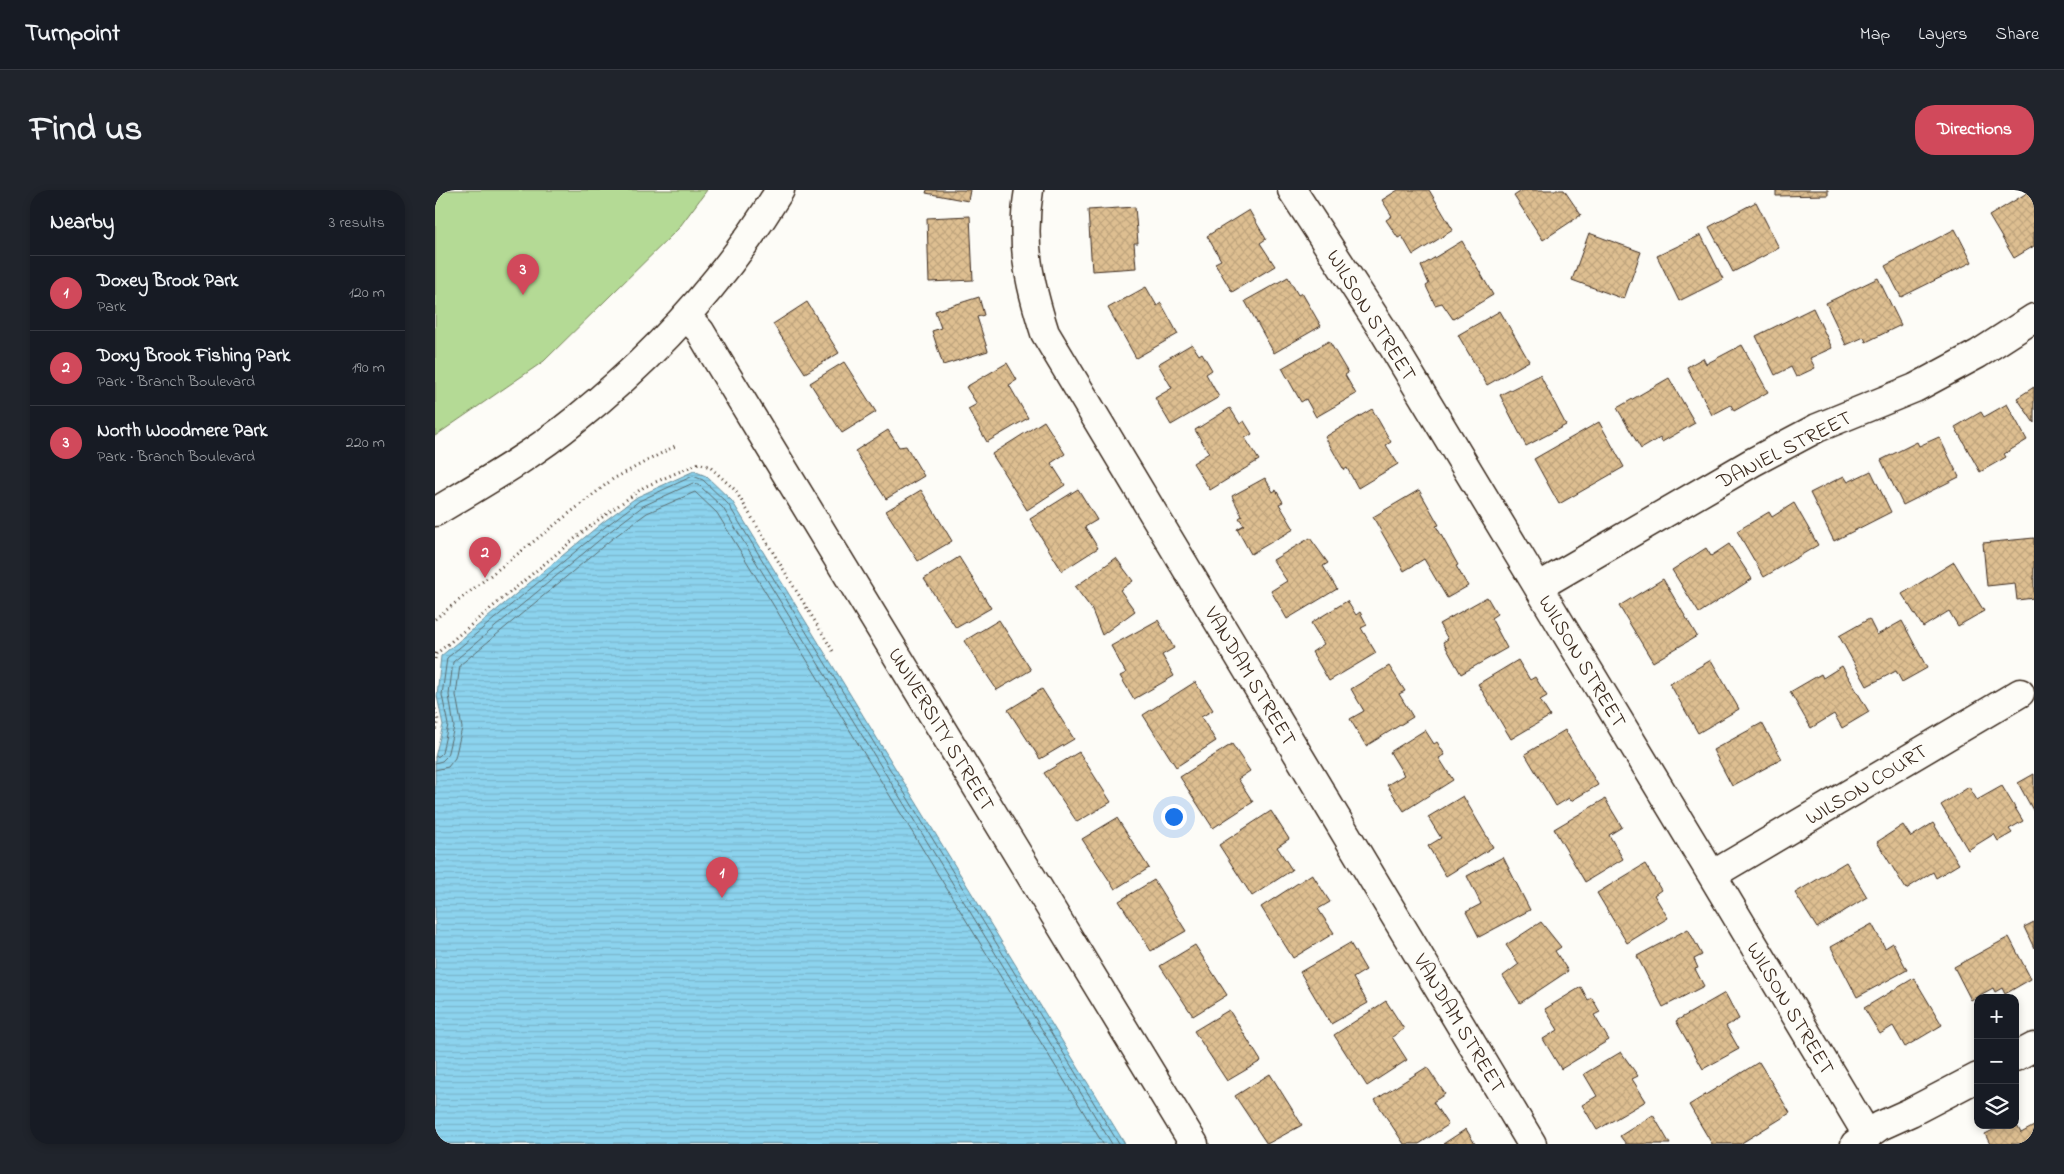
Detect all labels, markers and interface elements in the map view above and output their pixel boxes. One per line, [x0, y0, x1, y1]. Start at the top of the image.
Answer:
text: Turnpoint [25, 17, 120, 52]
text: Map [1860, 22, 1890, 48]
text: Layers [1918, 22, 1968, 48]
text: Share [1996, 22, 2039, 48]
text: Find us [30, 105, 142, 156]
button: Directions [1915, 105, 2034, 155]
text: Nearby [50, 208, 114, 238]
text: 3 results [329, 211, 385, 235]
street label: WILSON STREET [1318, 244, 1423, 388]
pin: 3 [507, 254, 539, 295]
text: Doxey Brook Park [97, 268, 238, 295]
text: 1 [63, 281, 69, 305]
text: 120 m [349, 281, 385, 305]
text: Park [97, 295, 126, 319]
text: Doxy Brook Fishing Park [97, 343, 290, 370]
text: 2 [62, 356, 70, 380]
text: 190 m [352, 356, 385, 380]
text: Park · Branch Boulevard [97, 370, 255, 394]
street label: DANIEL STREET [1711, 404, 1858, 498]
text: North Woodmere Park [97, 418, 268, 445]
text: 3 [63, 431, 69, 455]
text: 220 m [346, 431, 385, 455]
text: Park · Branch Boulevard [97, 445, 255, 469]
pin: 2 [469, 537, 501, 578]
street label: WILSON STREET [1530, 590, 1633, 734]
street label: VANDAM STREET [1195, 601, 1303, 752]
street label: UNIVERSITY STREET [879, 642, 1001, 818]
street label: WILSON COURT [1800, 737, 1934, 834]
your location [1161, 804, 1187, 830]
pin: 1 [706, 857, 738, 898]
street label: WILSON STREET [1738, 937, 1841, 1081]
street label: VANDAM STREET [1404, 948, 1512, 1099]
map controls [1974, 994, 2019, 1129]
button: + [1974, 994, 2019, 1039]
button: − [1974, 1039, 2019, 1084]
button: layers [1974, 1084, 2019, 1129]

